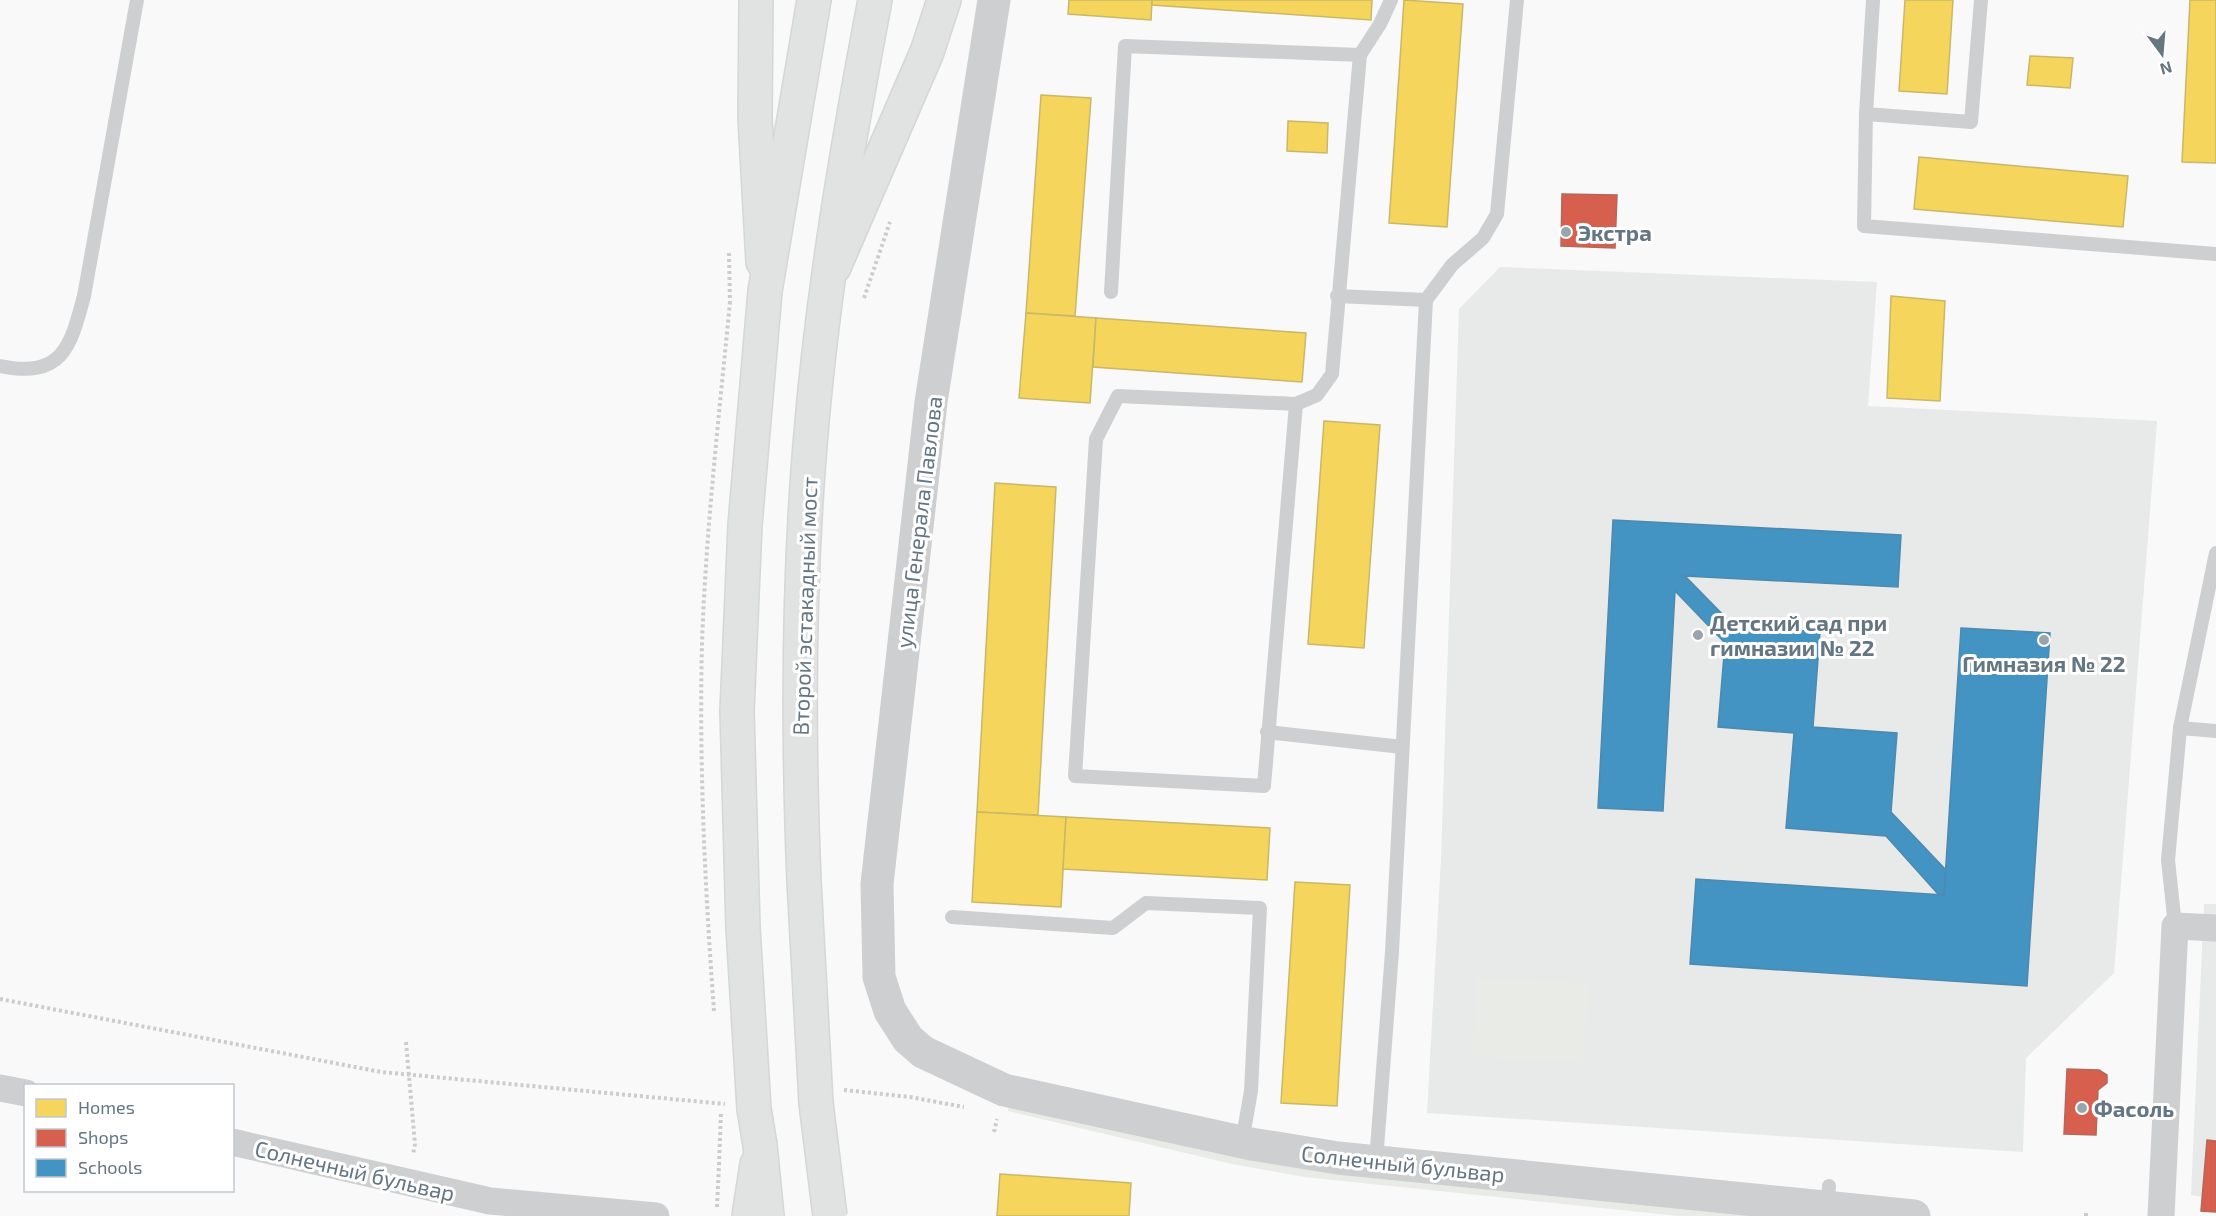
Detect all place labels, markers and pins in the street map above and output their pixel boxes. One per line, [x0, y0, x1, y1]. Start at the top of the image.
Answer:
place label: Экстра [1578, 219, 1652, 245]
marker: Экстра [1559, 225, 1573, 239]
place label: Детский сад при гимназии № 22 [1710, 609, 1887, 660]
marker: Детский сад при гимназии № 22 [1691, 628, 1705, 642]
marker: Гимназия № 22 [2037, 633, 2051, 647]
place label: Гимназия № 22 [1962, 650, 2126, 676]
place label: Фасоль [2094, 1095, 2174, 1121]
marker: Фасоль [2075, 1101, 2089, 1115]

